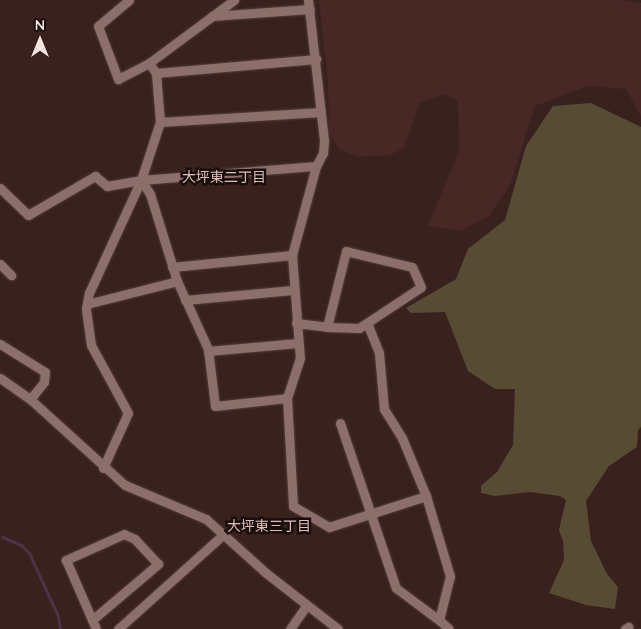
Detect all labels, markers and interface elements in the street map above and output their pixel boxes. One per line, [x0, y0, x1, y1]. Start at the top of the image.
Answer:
north arrow [15, 15, 65, 65]
text: N [35, 16, 45, 34]
district label: 大坪東二丁目 [182, 169, 266, 185]
district label: 大坪東三丁目 [227, 518, 311, 534]

